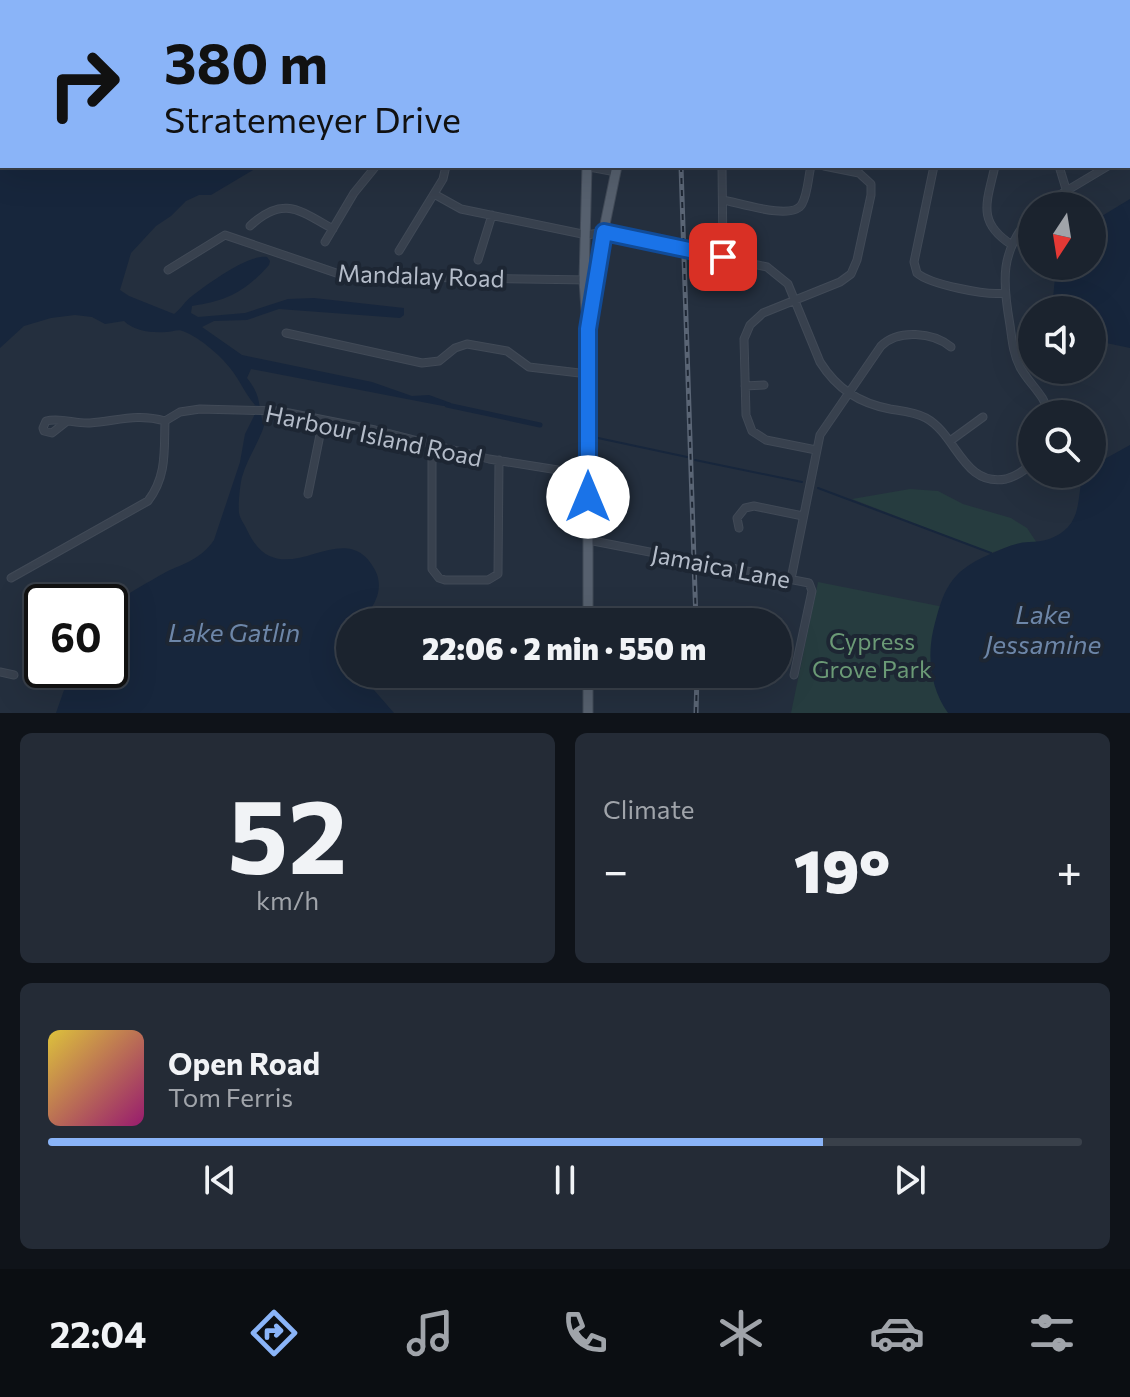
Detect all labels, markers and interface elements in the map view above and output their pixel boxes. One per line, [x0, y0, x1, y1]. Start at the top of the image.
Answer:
text: 380 m [164, 27, 328, 96]
icon: right [32, 32, 136, 136]
text: Stratemeyer Drive [164, 96, 461, 140]
north arrow [1018, 192, 1106, 280]
map controls [1018, 192, 1106, 488]
pin [689, 223, 757, 291]
icon: arrive [701, 235, 745, 279]
street label: Mandalay Road [337, 258, 505, 292]
button: sound [1018, 296, 1106, 384]
street label: Harbour Island Road [263, 398, 485, 472]
button: search [1018, 400, 1106, 488]
position arrow [546, 455, 630, 539]
street label: Jamaica Lane [649, 538, 793, 594]
speed limit sign: 60 [24, 584, 128, 688]
water label: Lake Jessamine [983, 598, 1102, 659]
water label: Lake Gatlin [168, 616, 300, 647]
park label: Cypress Grove Park [812, 626, 932, 683]
text: 22:06 · 2 min · 550 m [422, 629, 706, 666]
text: 52 [228, 768, 347, 895]
text: Climate [603, 793, 695, 824]
text: 19° [794, 832, 890, 905]
text: − [603, 842, 628, 896]
text: + [1056, 842, 1082, 896]
text: km/h [256, 884, 319, 915]
text: Open Road [168, 1044, 320, 1081]
text: Tom Ferris [168, 1081, 293, 1112]
icon: previous [198, 1158, 242, 1202]
icon: pause [543, 1158, 587, 1202]
icon: next [888, 1158, 932, 1202]
icon: directions [246, 1305, 302, 1361]
icon: music [402, 1305, 458, 1361]
icon: phone [557, 1305, 613, 1361]
icon: climate [713, 1305, 769, 1361]
icon: car [869, 1305, 925, 1361]
icon: filters [1024, 1305, 1080, 1361]
text: 22:04 [50, 1311, 146, 1355]

